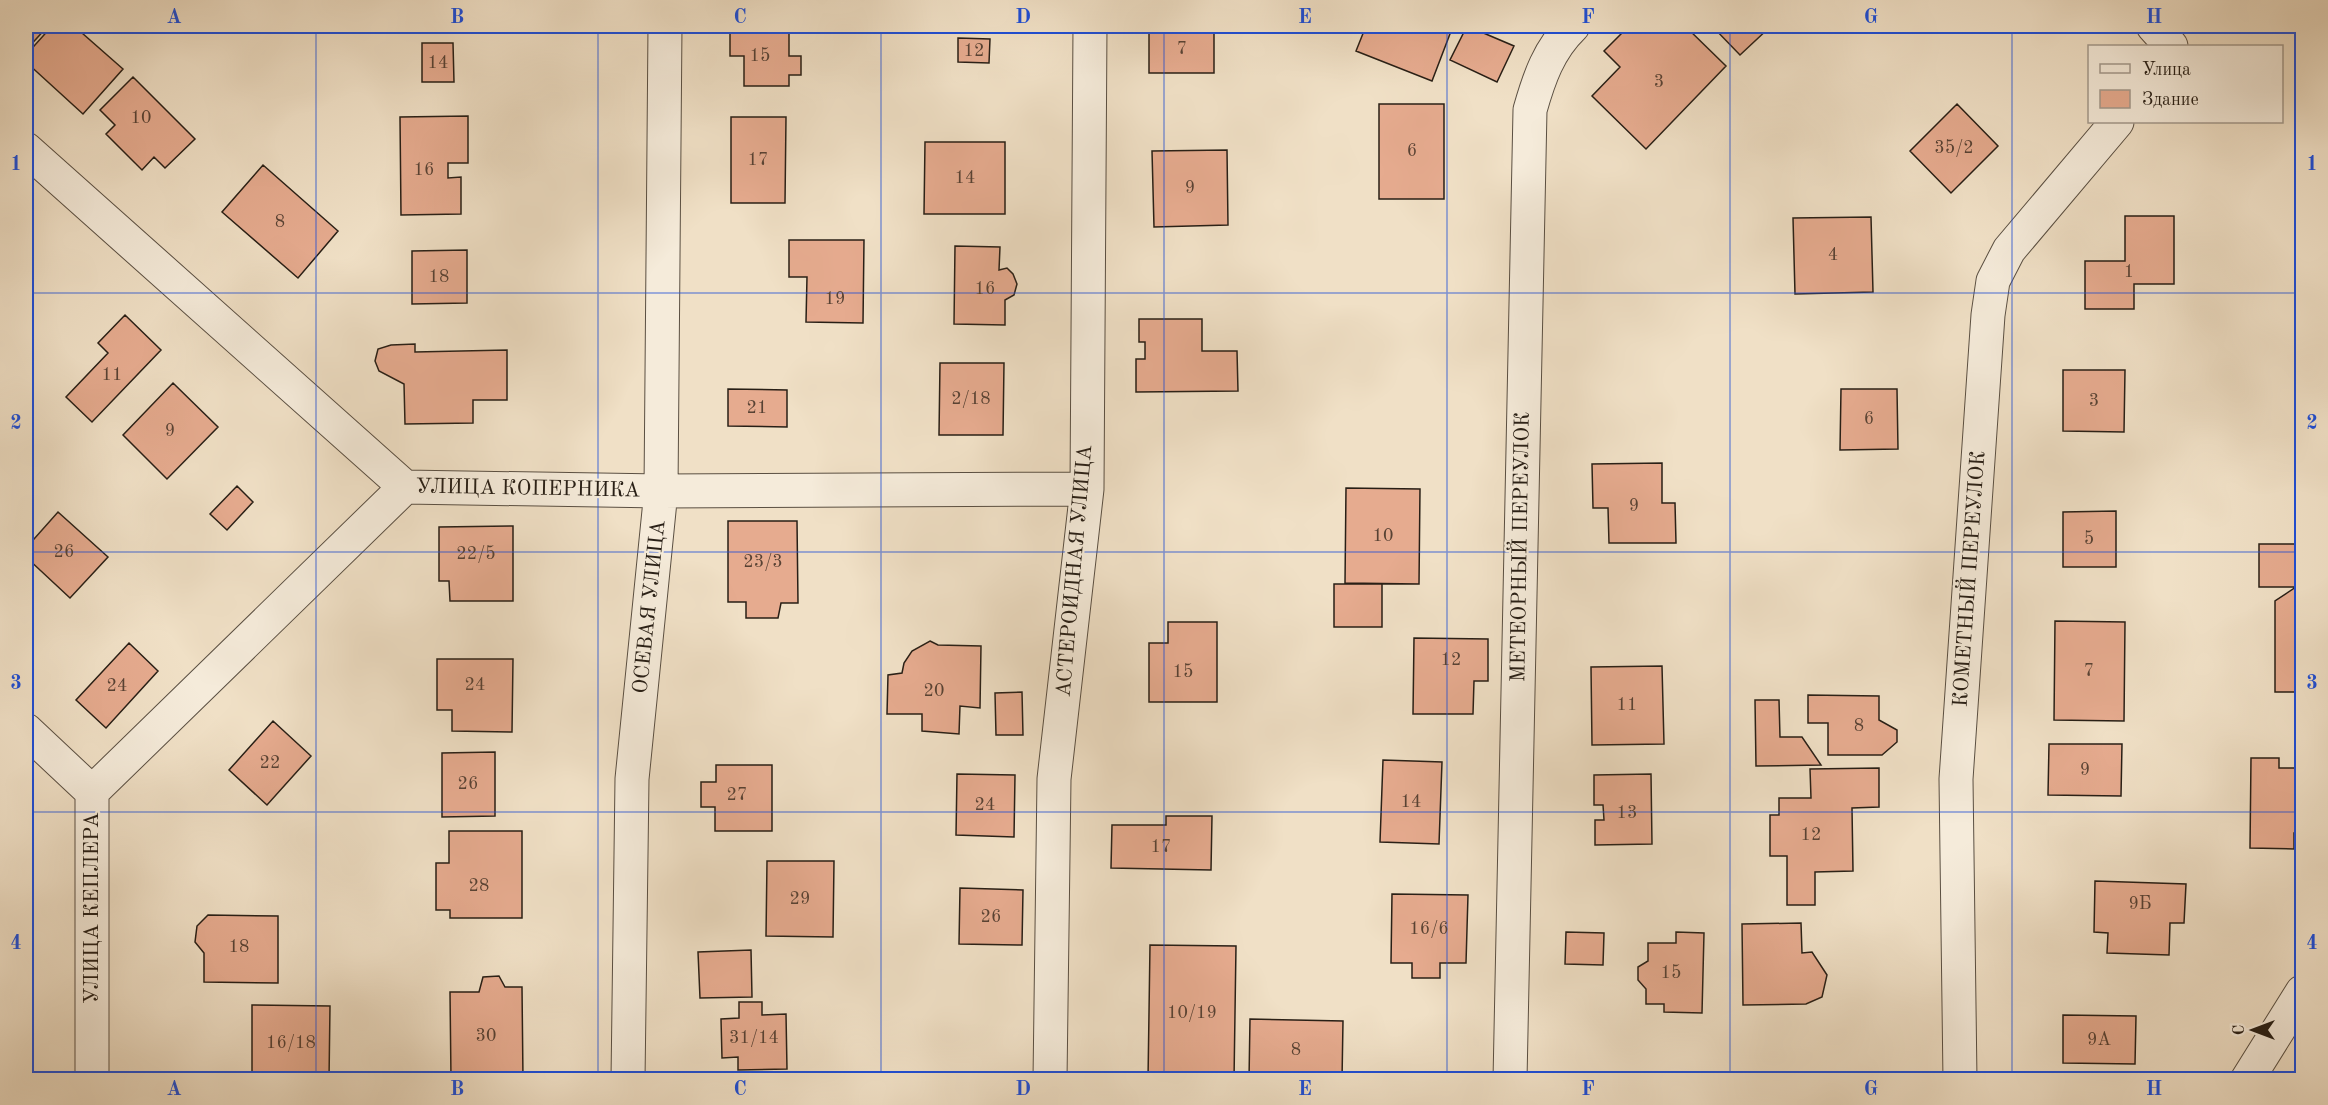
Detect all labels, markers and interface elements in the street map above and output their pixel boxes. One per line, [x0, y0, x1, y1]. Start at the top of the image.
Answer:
text: A [166, 8, 182, 28]
text: B [450, 8, 464, 28]
text: C [733, 8, 747, 28]
text: D [1015, 8, 1031, 28]
text: E [1298, 8, 1312, 28]
text: F [1581, 8, 1595, 28]
text: G [1864, 8, 1878, 28]
text: H [2146, 8, 2162, 28]
house number: 7 [1177, 40, 1187, 58]
house number: 12 [964, 42, 984, 60]
legend [2088, 45, 2283, 123]
house number: 15 [750, 47, 770, 65]
house number: 14 [428, 54, 448, 72]
text: Улица [2142, 61, 2191, 79]
house number: 3 [1654, 73, 1664, 91]
text: Здание [2142, 91, 2199, 109]
house number: 10 [131, 109, 151, 127]
house number: 35/2 [1934, 139, 1974, 157]
house number: 6 [1407, 142, 1417, 160]
house number: 17 [748, 151, 768, 169]
text: 1 [10, 155, 22, 175]
text: 1 [2306, 155, 2318, 175]
house number: 16 [414, 161, 434, 179]
house number: 14 [955, 169, 975, 187]
house number: 9 [1185, 179, 1195, 197]
house number: 8 [275, 213, 285, 231]
house number: 4 [1828, 246, 1838, 264]
house number: 1 [2124, 263, 2134, 281]
house number: 18 [429, 268, 449, 286]
house number: 16 [975, 280, 995, 298]
house number: 19 [825, 290, 845, 308]
house number: 11 [102, 366, 122, 384]
house number: 2/18 [951, 390, 991, 408]
house number: 3 [2089, 392, 2099, 410]
house number: 21 [747, 399, 767, 417]
house number: 6 [1864, 410, 1874, 428]
street label: МЕТЕОРНЫЙ ПЕРЕУЛОК [1503, 411, 1534, 682]
text: 2 [10, 414, 22, 434]
text: 2 [2306, 414, 2318, 434]
house number: 9 [165, 422, 175, 440]
street label: АСТЕРОИДНАЯ УЛИЦА [1054, 444, 1096, 698]
street label: КОМЕТНЫЙ ПЕРЕУЛОК [1946, 450, 1989, 708]
street label: УЛИЦА КОПЕРНИКА [416, 477, 640, 501]
house number: 9 [1629, 497, 1639, 515]
street label: ОСЕВАЯ УЛИЦА [630, 519, 670, 695]
house number: 10 [1373, 527, 1393, 545]
house number: 5 [2084, 530, 2094, 548]
house number: 26 [54, 543, 74, 561]
house number: 22/5 [456, 545, 496, 563]
house number: 23/3 [743, 553, 783, 571]
house number: 12 [1441, 651, 1461, 669]
house number: 7 [2084, 662, 2094, 680]
house number: 15 [1173, 663, 1193, 681]
text: 3 [10, 674, 22, 694]
text: 3 [2306, 674, 2318, 694]
house number: 24 [465, 676, 485, 694]
house number: 24 [107, 677, 127, 695]
house number: 20 [924, 682, 944, 700]
house number: 11 [1617, 696, 1637, 714]
house number: 8 [1854, 717, 1864, 735]
house number: 22 [260, 754, 280, 772]
house number: 9 [2080, 761, 2090, 779]
house number: 26 [458, 775, 478, 793]
house number: 27 [727, 786, 747, 804]
house number: 14 [1401, 793, 1421, 811]
house number: 24 [975, 796, 995, 814]
house number: 13 [1617, 804, 1637, 822]
street label: УЛИЦА КЕПЛЕРА [82, 812, 103, 1004]
house number: 12 [1801, 826, 1821, 844]
house number: 17 [1151, 838, 1171, 856]
house number: 28 [469, 877, 489, 895]
house number: 29 [790, 890, 810, 908]
house number: 9Б [2128, 895, 2152, 913]
house number: 26 [981, 908, 1001, 926]
house number: 16/6 [1409, 920, 1449, 938]
text: 4 [10, 934, 22, 954]
text: 4 [2306, 934, 2318, 954]
house number: 18 [229, 938, 249, 956]
house number: 15 [1661, 964, 1681, 982]
north arrow [2223, 1000, 2283, 1060]
house number: 10/19 [1167, 1004, 1217, 1022]
text: С [2232, 1025, 2248, 1035]
house number: 30 [476, 1027, 496, 1045]
house number: 31/14 [729, 1029, 779, 1047]
house number: 9А [2087, 1031, 2111, 1049]
house number: 16/18 [266, 1034, 316, 1052]
house number: 8 [1291, 1041, 1301, 1059]
text: A [166, 1080, 182, 1100]
text: B [450, 1080, 464, 1100]
text: C [733, 1080, 747, 1100]
text: D [1015, 1080, 1031, 1100]
text: E [1298, 1080, 1312, 1100]
text: F [1581, 1080, 1595, 1100]
text: G [1864, 1080, 1878, 1100]
text: H [2146, 1080, 2162, 1100]

